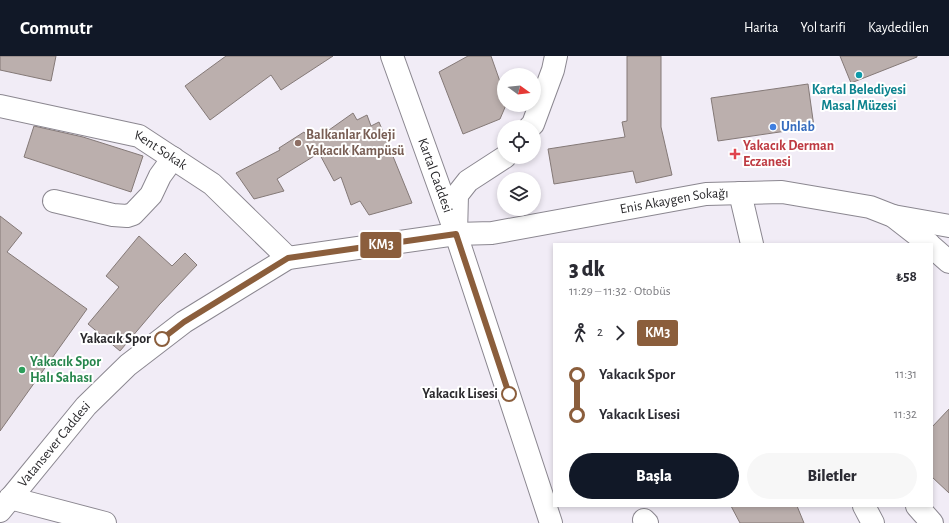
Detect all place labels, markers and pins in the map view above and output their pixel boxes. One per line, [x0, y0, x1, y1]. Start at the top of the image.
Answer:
marker: Kartal Belediyesi Masal Müzesi [854, 70, 864, 80]
place label: Kartal Belediyesi Masal Müzesi [812, 83, 906, 113]
place label: Unlab [781, 120, 815, 134]
marker: Unlab [768, 122, 778, 132]
place label: Balkanlar Koleji Yakacık Kampüsü [306, 128, 405, 158]
marker: Balkanlar Koleji Yakacık Kampüsü [293, 138, 303, 148]
place label: Yakacık Derman Eczanesi [743, 139, 834, 169]
marker: Yakacık Derman Eczanesi [730, 149, 740, 159]
marker: Yakacık Spor [154, 331, 170, 347]
place label: Yakacık Spor [80, 332, 151, 346]
place label: Yakacık Spor Halı Sahası [30, 355, 101, 385]
marker: Yakacık Spor Halı Sahası [17, 365, 27, 375]
marker: Yakacık Lisesi [501, 386, 517, 402]
place label: Yakacık Lisesi [422, 387, 498, 401]

